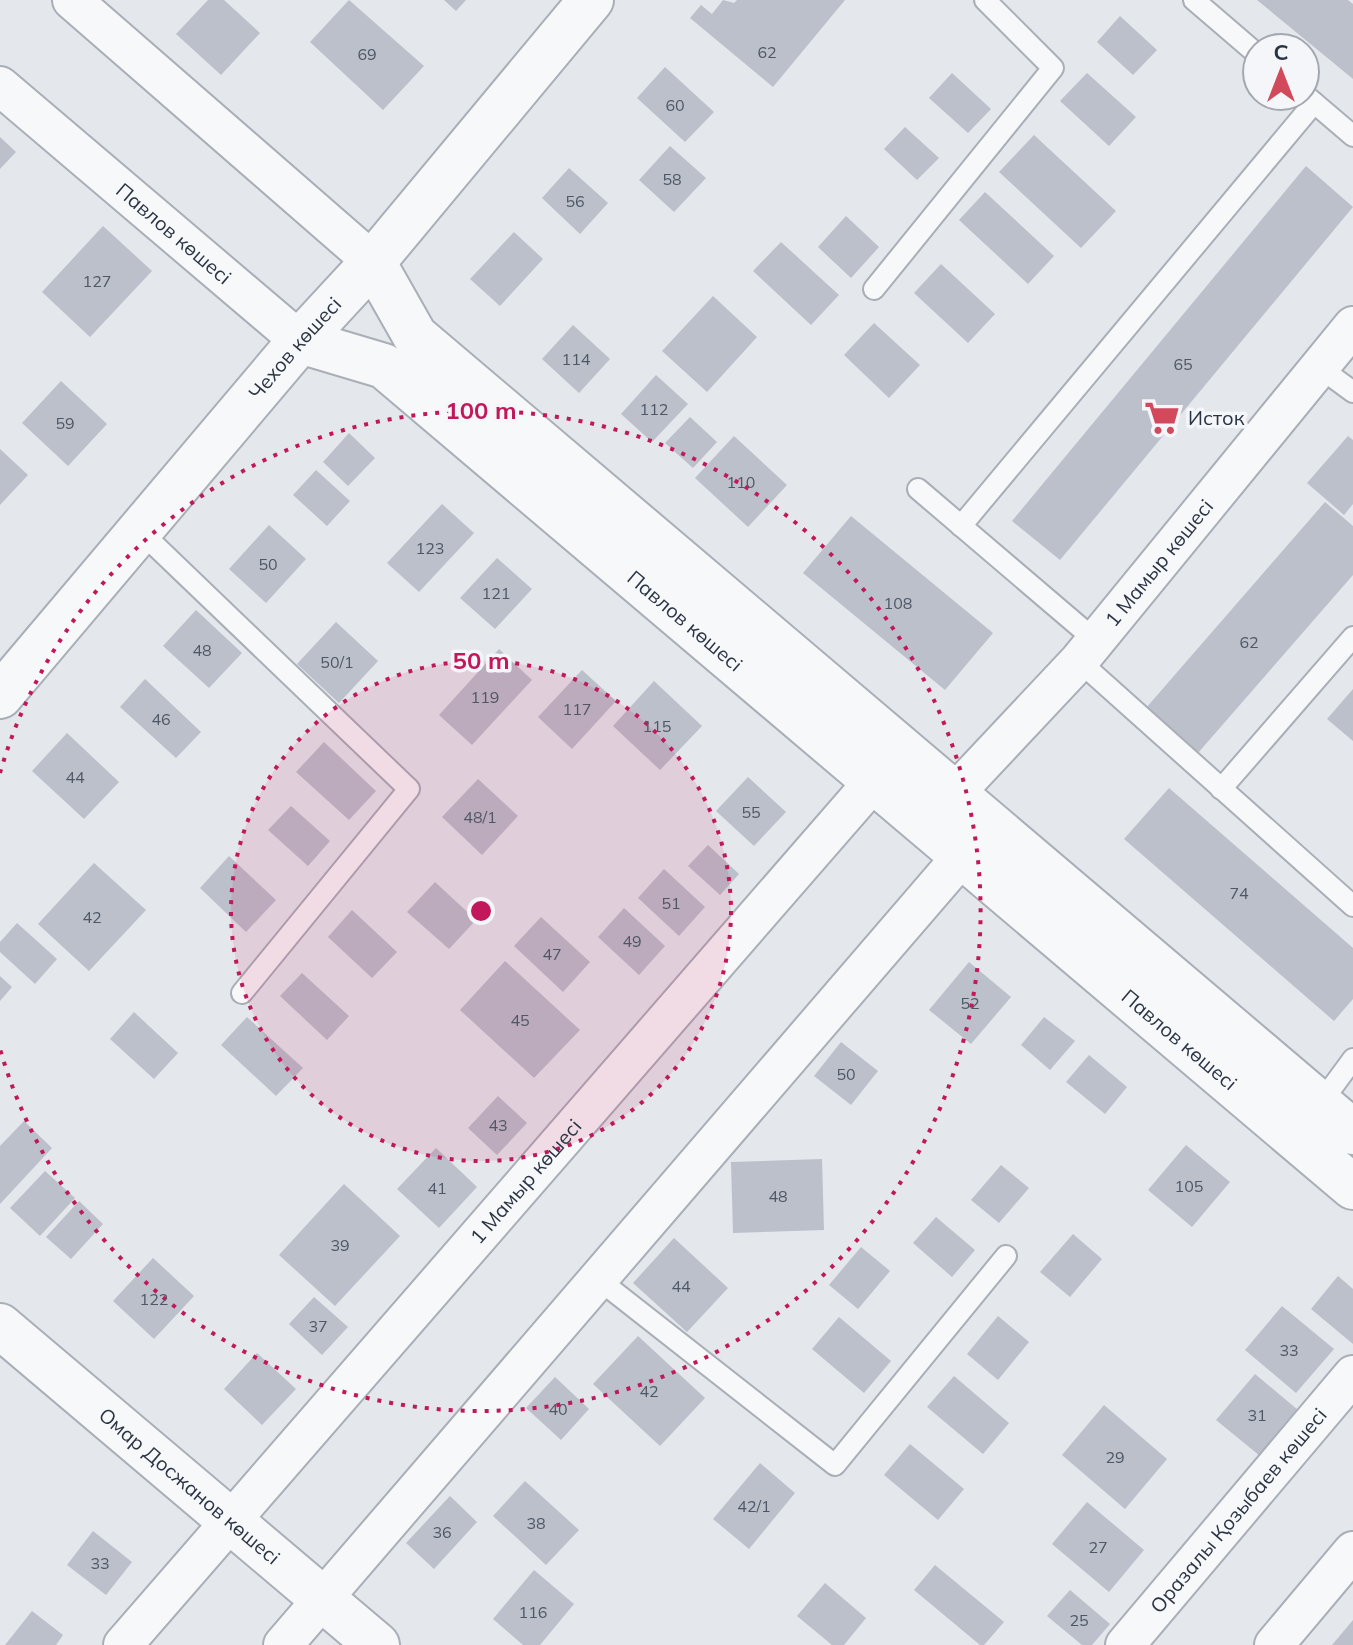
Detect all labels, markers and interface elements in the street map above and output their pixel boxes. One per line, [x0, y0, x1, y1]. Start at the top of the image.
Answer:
north arrow [1241, 32, 1321, 112]
text: С [1273, 38, 1289, 66]
house number: 62 [757, 42, 777, 62]
house number: 69 [357, 44, 377, 64]
house number: 60 [665, 95, 685, 115]
house number: 58 [662, 169, 682, 189]
street label: Павлов көшесі [111, 177, 237, 289]
house number: 56 [565, 191, 585, 211]
house number: 127 [83, 271, 111, 291]
street label: Чехов көшесі [243, 291, 346, 404]
house number: 114 [562, 349, 591, 369]
house number: 65 [1173, 354, 1193, 374]
text: 100 m [445, 395, 517, 425]
house number: 112 [640, 399, 668, 419]
supermarket icon: Исток [1143, 399, 1181, 437]
place label: Исток [1188, 405, 1245, 430]
house number: 59 [55, 413, 75, 433]
house number: 110 [727, 472, 755, 492]
street label: 1 Мамыр көшесі [1099, 494, 1218, 632]
house number: 123 [416, 538, 444, 558]
house number: 50 [258, 554, 278, 574]
street label: Павлов көшесі [622, 565, 748, 676]
house number: 121 [482, 583, 510, 603]
house number: 108 [884, 593, 912, 613]
house number: 62 [1239, 632, 1259, 652]
house number: 48 [192, 640, 212, 660]
text: 50 m [453, 645, 509, 675]
house number: 50/1 [320, 652, 354, 672]
house number: 119 [471, 687, 499, 707]
house number: 117 [563, 699, 591, 719]
house number: 46 [151, 709, 171, 729]
house number: 115 [643, 716, 671, 736]
house number: 44 [65, 767, 85, 787]
house number: 55 [741, 802, 761, 822]
house number: 48/1 [463, 807, 497, 827]
house number: 74 [1229, 883, 1249, 903]
house number: 51 [661, 893, 681, 913]
centre of rings [467, 897, 495, 925]
house number: 42 [82, 907, 102, 927]
house number: 49 [622, 931, 642, 951]
house number: 47 [542, 944, 562, 964]
street label: Павлов көшесі [1117, 984, 1242, 1095]
house number: 52 [960, 993, 980, 1013]
house number: 45 [510, 1010, 530, 1030]
house number: 50 [836, 1064, 856, 1084]
street label: 1 Мамыр көшесі [464, 1114, 586, 1249]
house number: 43 [488, 1115, 508, 1135]
house number: 105 [1175, 1176, 1203, 1196]
house number: 41 [427, 1178, 447, 1198]
house number: 48 [768, 1186, 788, 1206]
house number: 39 [330, 1235, 350, 1255]
house number: 44 [671, 1276, 691, 1296]
house number: 122 [140, 1289, 168, 1309]
house number: 37 [308, 1316, 328, 1336]
house number: 33 [1279, 1340, 1299, 1360]
house number: 42 [639, 1381, 659, 1401]
house number: 40 [548, 1399, 568, 1419]
street label: Омар Досжанов көшесі [94, 1402, 285, 1570]
street label: Оразалы Қозыбаев көшесі [1145, 1403, 1332, 1618]
house number: 31 [1247, 1405, 1267, 1425]
house number: 29 [1105, 1447, 1125, 1467]
house number: 42/1 [737, 1496, 771, 1516]
house number: 38 [526, 1513, 546, 1533]
house number: 36 [432, 1522, 452, 1542]
house number: 27 [1088, 1537, 1108, 1557]
house number: 33 [90, 1553, 110, 1573]
house number: 116 [519, 1602, 547, 1622]
house number: 25 [1069, 1610, 1089, 1630]

